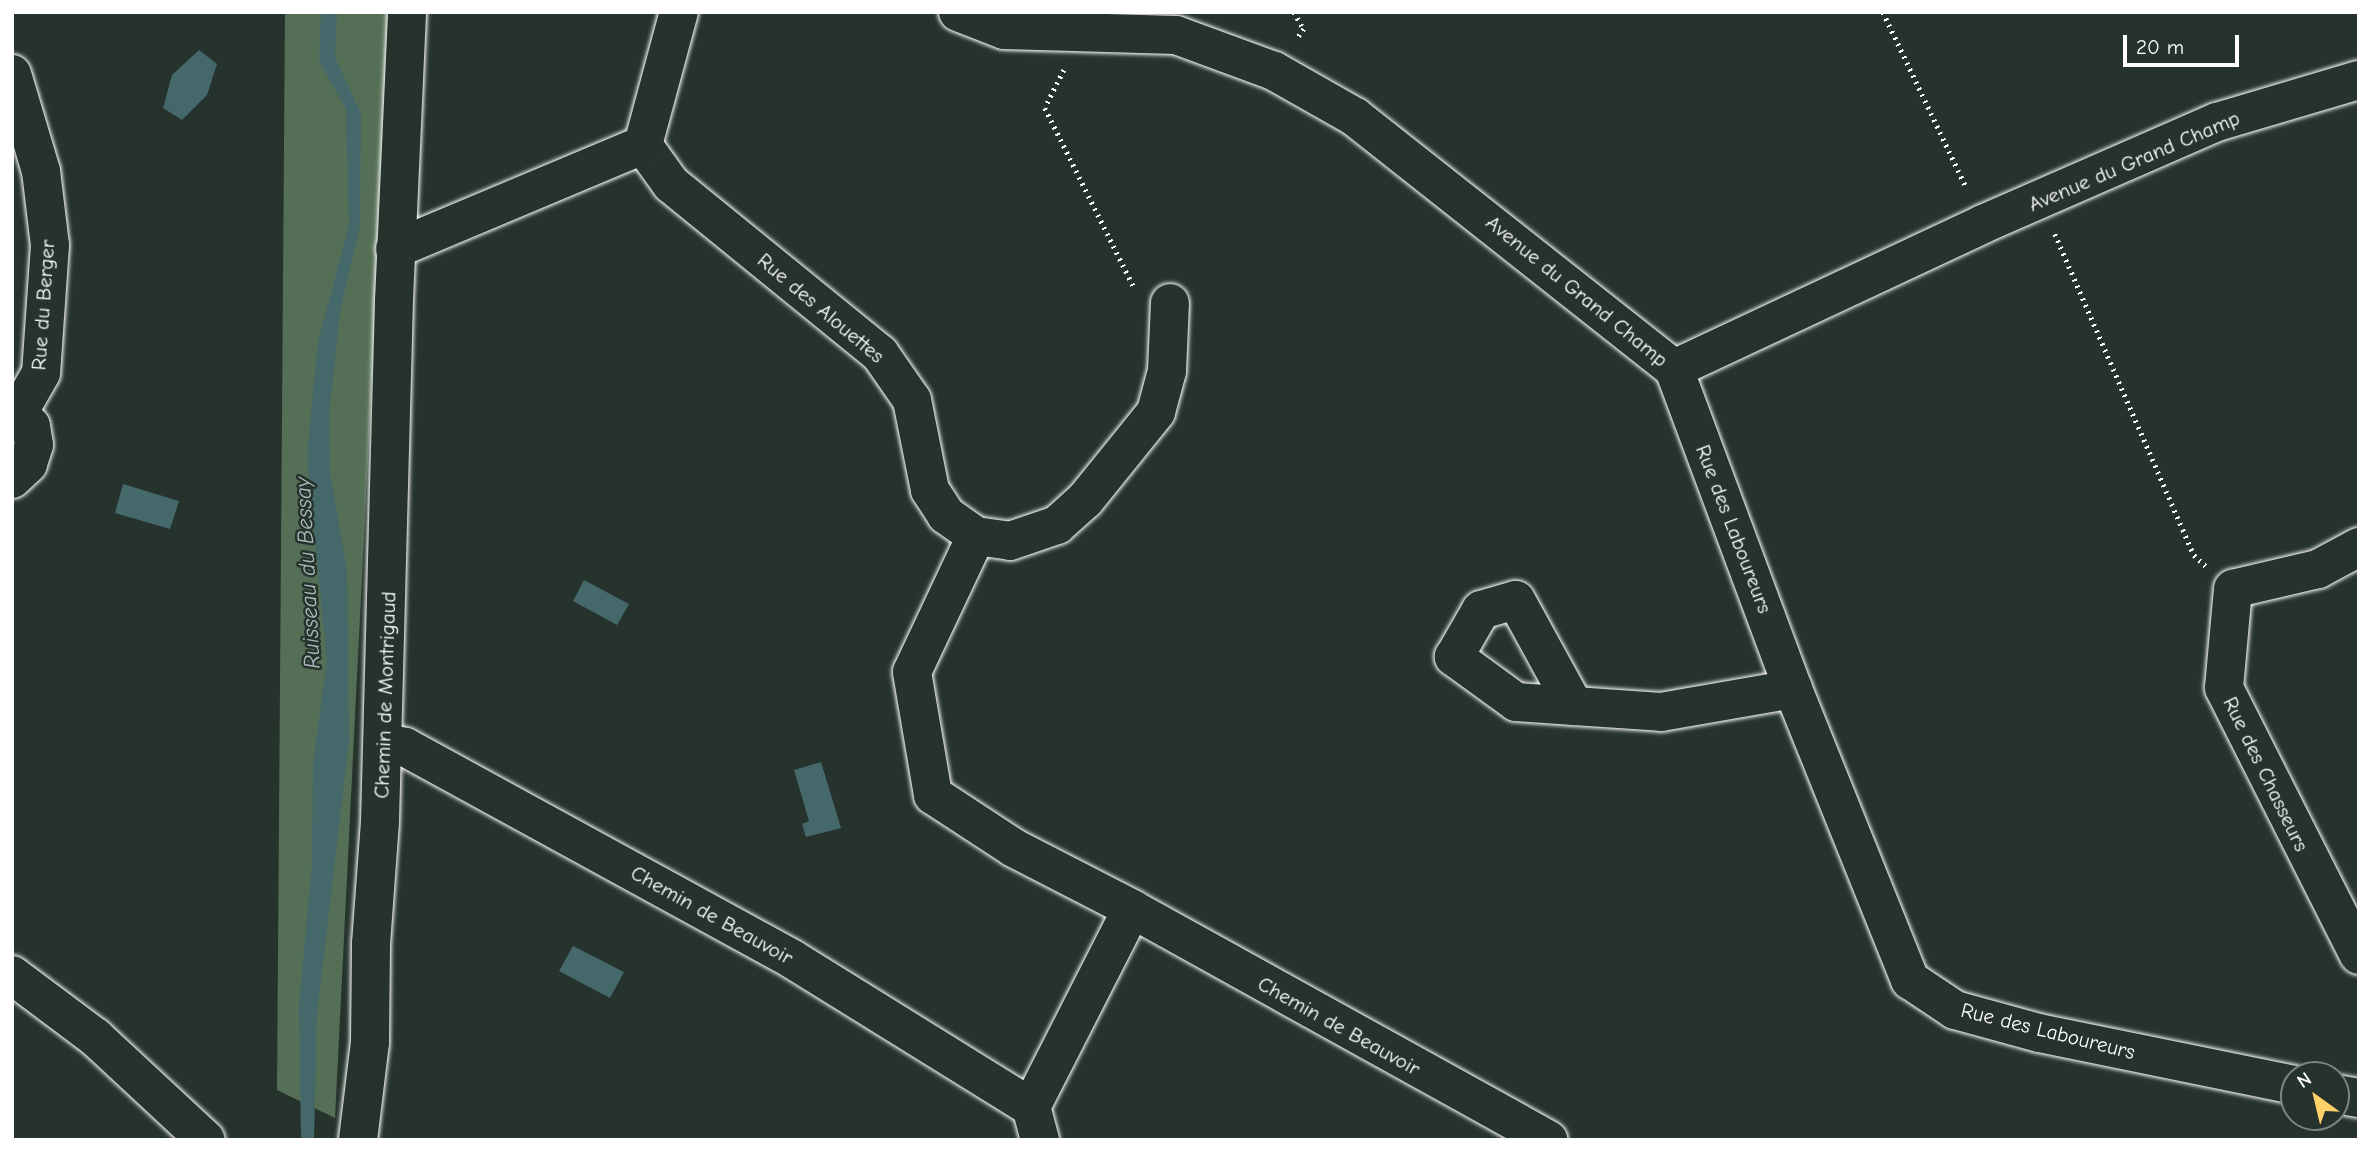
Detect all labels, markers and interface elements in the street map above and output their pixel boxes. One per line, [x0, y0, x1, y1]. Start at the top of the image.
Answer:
scale bar [2126, 21, 2242, 65]
text: 20 m [2136, 35, 2184, 59]
street label: Avenue du Grand Champ [2025, 105, 2243, 217]
street label: Avenue du Grand Champ [1481, 210, 1673, 372]
street label: Rue du Berger [26, 239, 60, 371]
street label: Rue des Alouettes [752, 248, 890, 368]
street label: Rue des Laboureurs [1690, 441, 1778, 617]
water label: Ruisseau du Bessay [289, 476, 327, 670]
street label: Chemin de Montrigaud [369, 591, 401, 799]
street label: Rue des Chasseurs [2218, 693, 2314, 855]
street label: Chemin de Beauvoir [626, 860, 798, 970]
street label: Chemin de Beauvoir [1253, 971, 1425, 1081]
street label: Rue des Laboureurs [1958, 997, 2138, 1065]
north arrow [2280, 1061, 2350, 1131]
text: N [2293, 1068, 2316, 1093]

